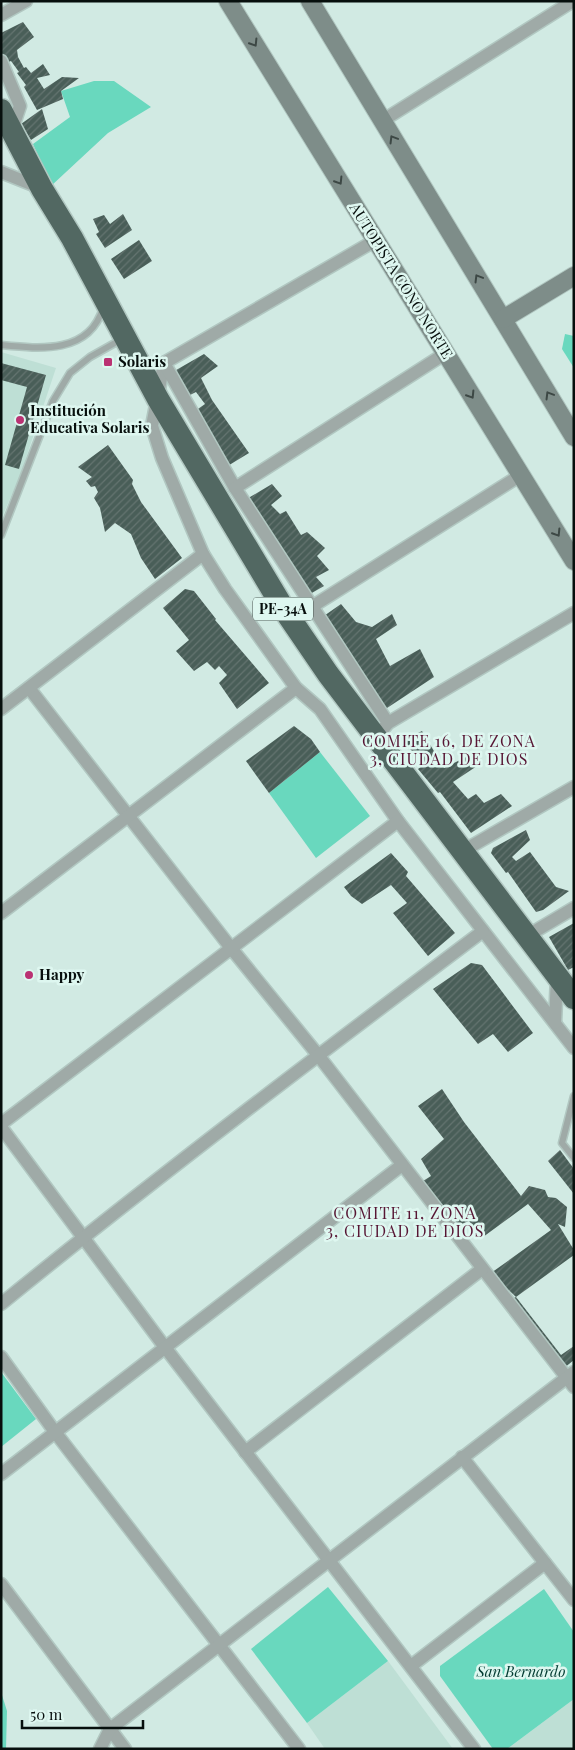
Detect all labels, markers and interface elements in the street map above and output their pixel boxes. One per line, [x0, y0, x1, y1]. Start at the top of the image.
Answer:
one-way arrow [247, 37, 257, 46]
one-way arrow [390, 135, 400, 144]
one-way arrow [333, 175, 343, 184]
street label: AUTOPISTA CONO NORTE [345, 198, 458, 362]
one-way arrow [474, 274, 484, 283]
place label: Solaris [118, 351, 166, 371]
marker: Solaris [102, 356, 114, 368]
one-way arrow [465, 389, 475, 398]
one-way arrow [545, 391, 555, 400]
place label: Institución Educativa Solaris [30, 400, 150, 437]
marker: Institución Educativa Solaris [14, 414, 26, 426]
one-way arrow [550, 528, 560, 537]
road number: PE-34A [253, 598, 313, 620]
district label: COMITE 16, DE ZONA 3, CIUDAD DE DIOS [362, 730, 536, 769]
place label: Happy [39, 964, 84, 984]
marker: Happy [23, 969, 35, 981]
district label: COMITE 11, ZONA 3, CIUDAD DE DIOS [326, 1202, 484, 1241]
park label: San Bernardo [475, 1661, 566, 1681]
scale bar [22, 1698, 144, 1730]
text: 50 m [30, 1704, 63, 1724]

